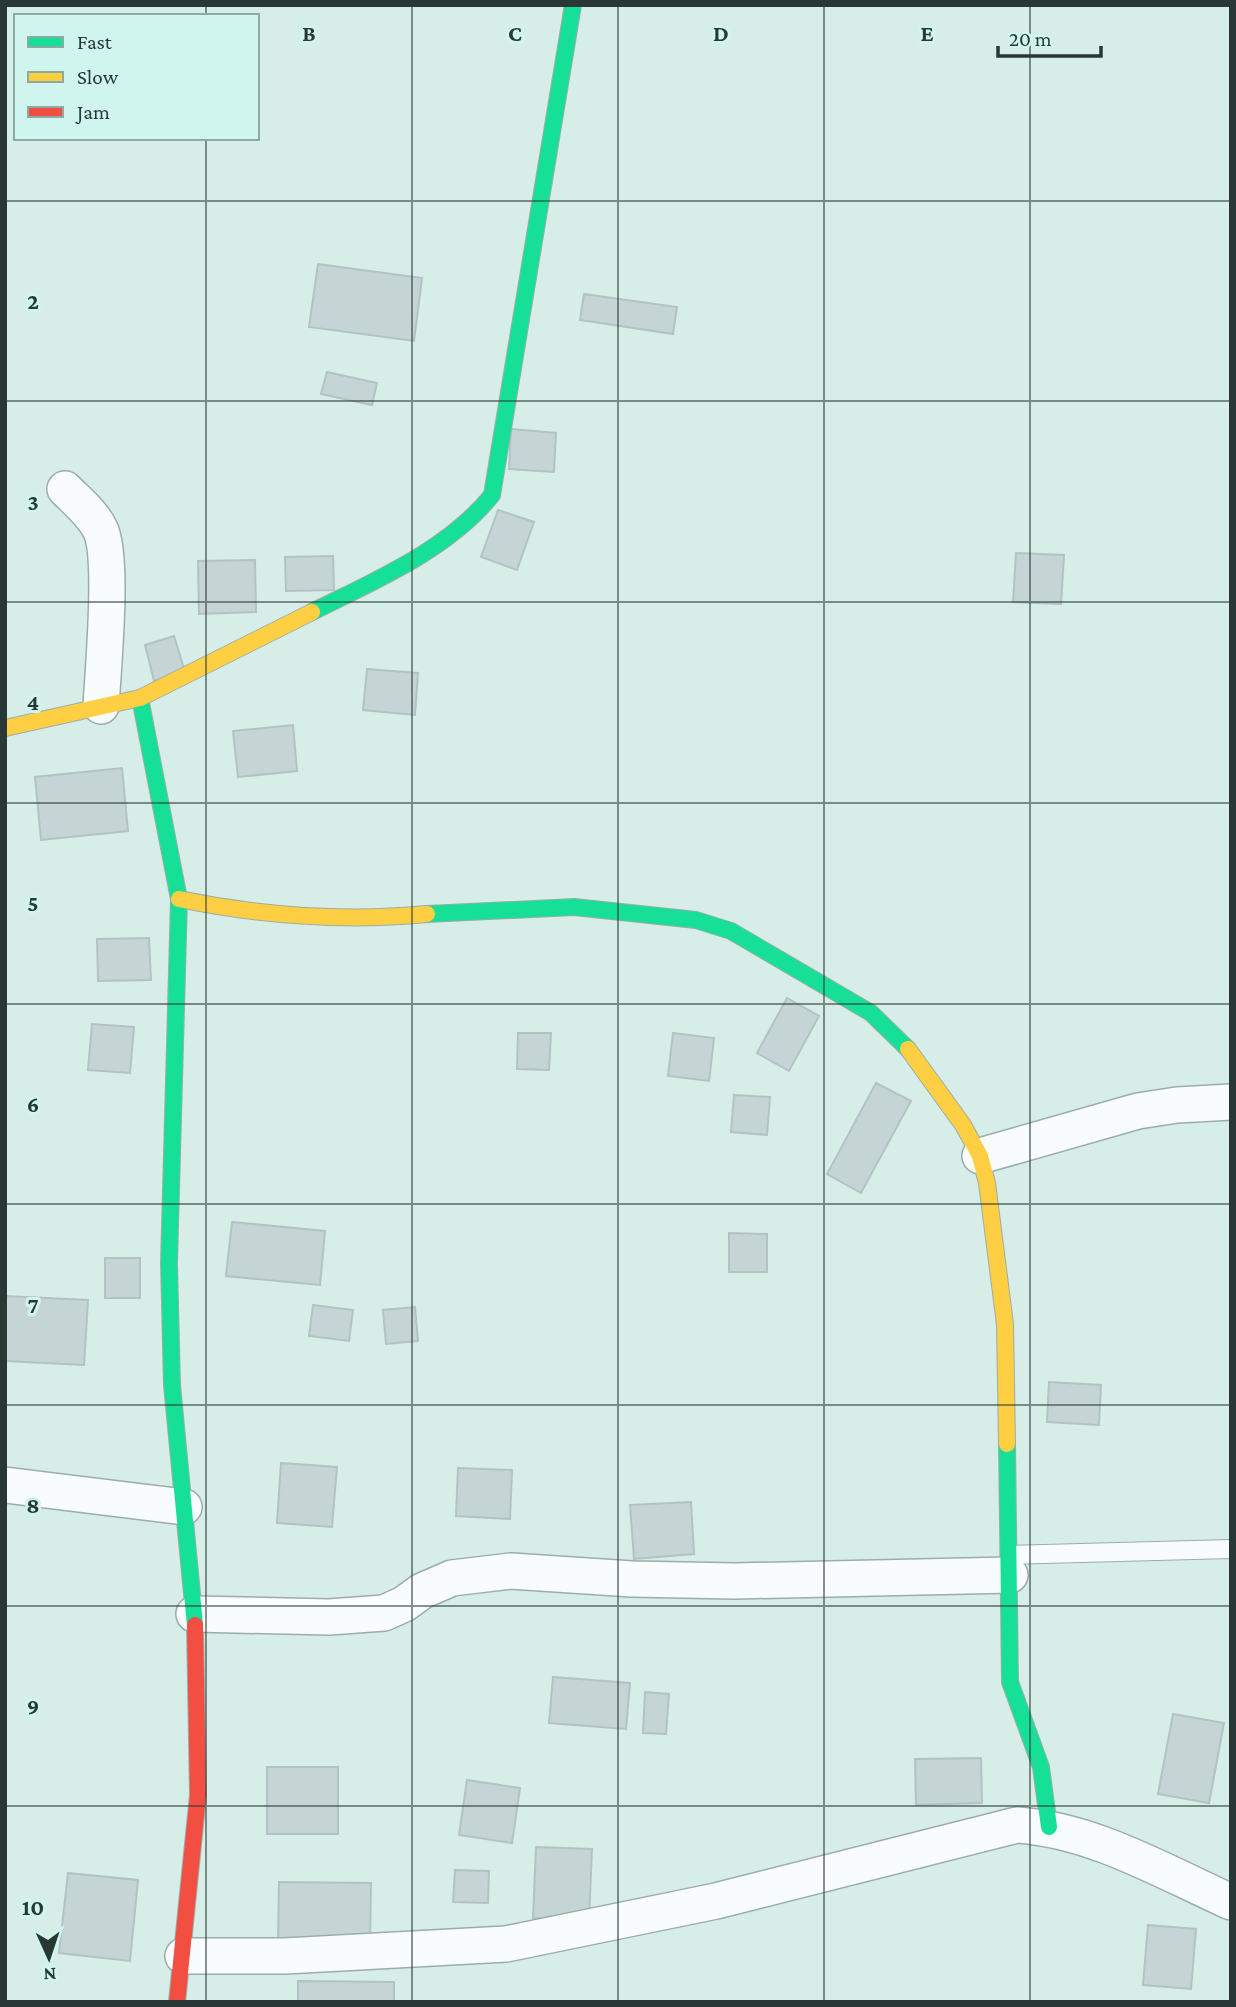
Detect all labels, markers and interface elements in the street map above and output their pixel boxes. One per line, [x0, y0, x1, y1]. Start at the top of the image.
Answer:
legend [14, 14, 259, 140]
scale bar [998, 14, 1101, 58]
text: B [302, 20, 316, 46]
text: C [508, 20, 522, 46]
text: D [713, 20, 729, 46]
text: E [920, 20, 934, 46]
text: 20 m [1009, 27, 1052, 51]
text: Fast [77, 30, 113, 54]
text: Slow [77, 65, 119, 89]
text: Jam [75, 100, 110, 124]
text: 2 [27, 288, 39, 314]
text: 3 [27, 489, 39, 515]
text: 4 [27, 689, 39, 715]
text: 5 [27, 890, 39, 916]
text: 6 [27, 1091, 39, 1117]
text: 7 [27, 1292, 39, 1318]
text: 8 [26, 1492, 40, 1518]
text: 9 [27, 1693, 39, 1719]
text: 10 [22, 1894, 44, 1920]
north arrow [14, 1923, 84, 1993]
text: N [43, 1964, 57, 1985]

